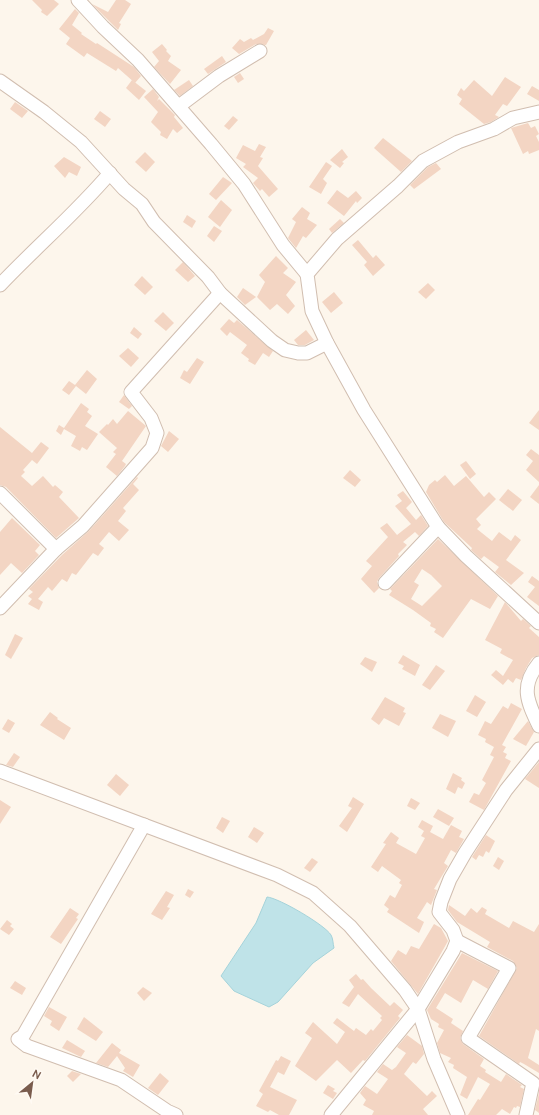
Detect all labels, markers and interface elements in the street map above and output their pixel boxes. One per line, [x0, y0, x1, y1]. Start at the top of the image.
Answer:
north arrow [12, 1063, 52, 1103]
text: N [30, 1067, 43, 1081]

